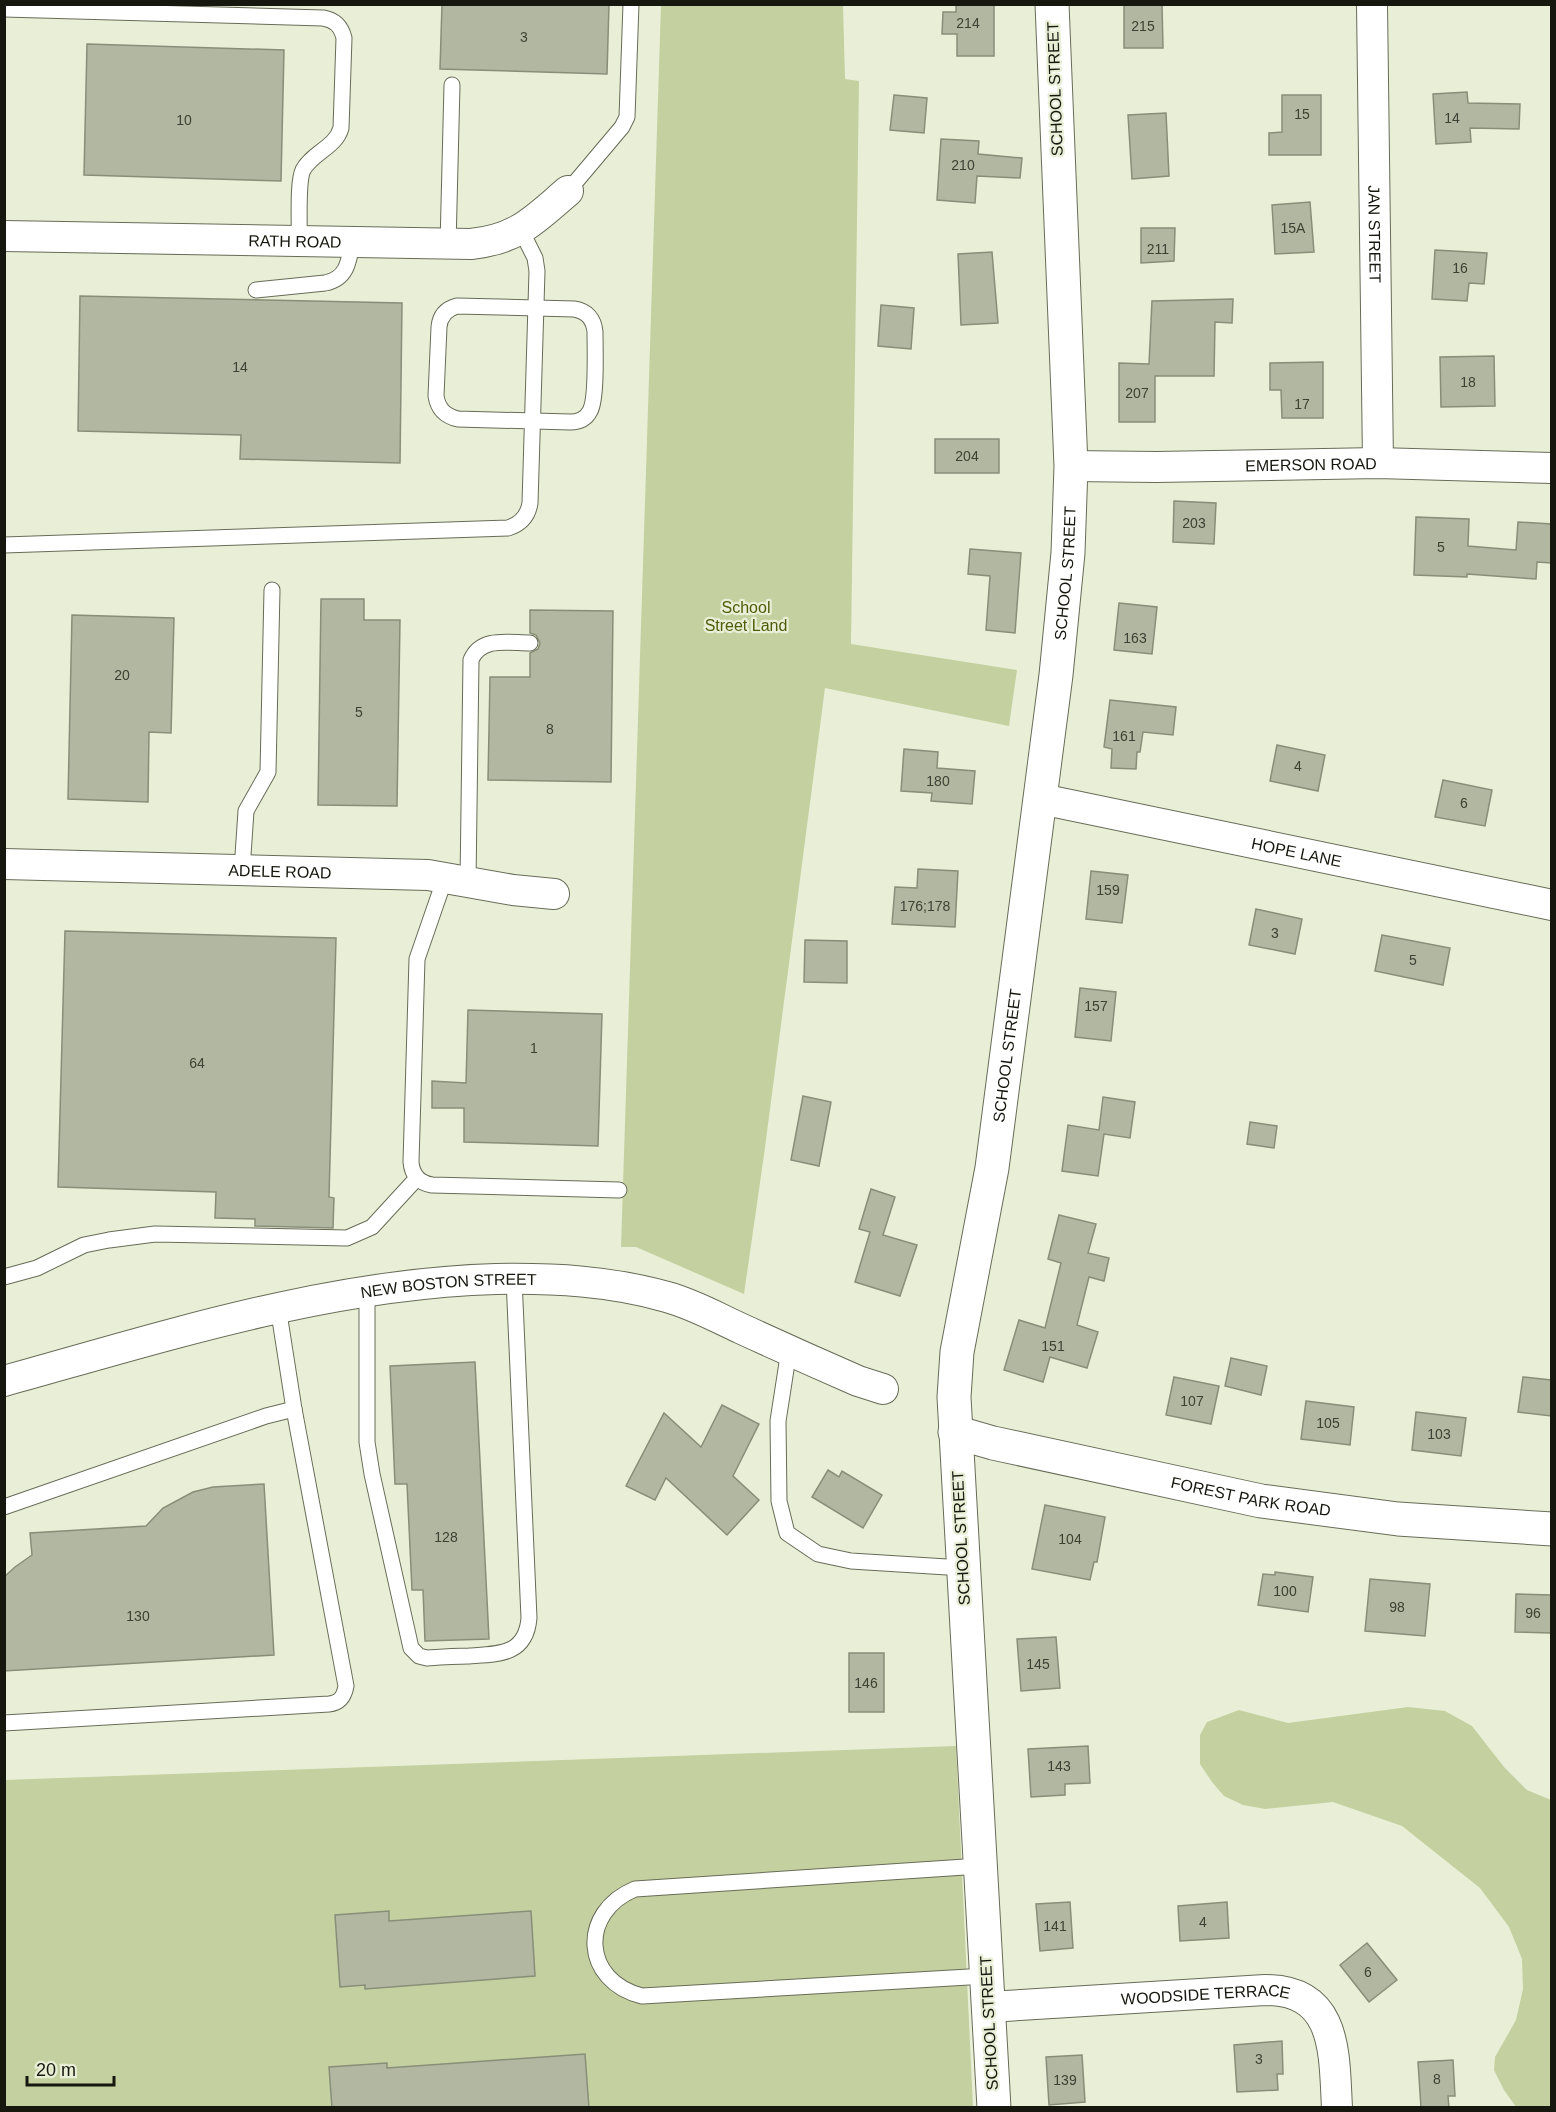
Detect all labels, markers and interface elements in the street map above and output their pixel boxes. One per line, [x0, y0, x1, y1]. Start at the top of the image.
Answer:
house number: 214 [956, 15, 980, 31]
house number: 215 [1131, 18, 1155, 34]
street label: SCHOOL STREET [1044, 21, 1066, 157]
house number: 3 [520, 29, 528, 45]
house number: 15 [1294, 106, 1310, 122]
house number: 14 [1444, 110, 1460, 126]
house number: 10 [176, 112, 192, 128]
house number: 210 [951, 157, 975, 173]
street label: JAN STREET [1366, 185, 1384, 283]
house number: 15A [1281, 220, 1306, 236]
street label: RATH ROAD [248, 232, 342, 250]
house number: 211 [1147, 241, 1169, 257]
house number: 16 [1452, 260, 1468, 276]
house number: 14 [232, 359, 248, 375]
house number: 18 [1460, 374, 1476, 390]
house number: 207 [1125, 385, 1149, 401]
house number: 17 [1294, 396, 1310, 412]
house number: 204 [955, 448, 979, 464]
street label: EMERSON ROAD [1245, 455, 1377, 474]
street label: SCHOOL STREET [1051, 505, 1078, 641]
house number: 203 [1182, 515, 1206, 531]
house number: 5 [1437, 539, 1445, 555]
park label: School Street Land [705, 599, 787, 634]
house number: 163 [1123, 630, 1147, 646]
house number: 20 [114, 667, 130, 683]
house number: 5 [355, 704, 363, 720]
house number: 8 [546, 721, 554, 737]
house number: 161 [1112, 728, 1136, 744]
house number: 4 [1294, 758, 1302, 774]
house number: 180 [926, 773, 950, 789]
house number: 6 [1460, 795, 1468, 811]
street label: HOPE LANE [1250, 834, 1343, 870]
street label: ADELE ROAD [228, 861, 332, 881]
house number: 159 [1096, 882, 1120, 898]
house number: 176;178 [900, 898, 951, 914]
house number: 3 [1271, 925, 1279, 941]
house number: 5 [1409, 952, 1417, 968]
street label: SCHOOL STREET [990, 987, 1024, 1123]
house number: 157 [1084, 998, 1108, 1014]
house number: 1 [530, 1040, 538, 1056]
house number: 64 [189, 1055, 205, 1071]
street label: NEW BOSTON STREET [359, 1270, 537, 1301]
house number: 151 [1041, 1338, 1065, 1354]
house number: 107 [1180, 1393, 1204, 1409]
house number: 105 [1316, 1415, 1340, 1431]
house number: 103 [1427, 1426, 1451, 1442]
street label: SCHOOL STREET [949, 1470, 973, 1606]
street label: FOREST PARK ROAD [1169, 1473, 1332, 1519]
house number: 128 [434, 1529, 458, 1545]
house number: 104 [1058, 1531, 1082, 1547]
house number: 100 [1273, 1583, 1297, 1599]
house number: 98 [1389, 1599, 1405, 1615]
house number: 96 [1525, 1605, 1541, 1621]
house number: 130 [126, 1608, 150, 1624]
house number: 145 [1026, 1656, 1050, 1672]
house number: 146 [854, 1675, 878, 1691]
house number: 143 [1047, 1758, 1071, 1774]
house number: 4 [1199, 1914, 1207, 1930]
house number: 141 [1043, 1918, 1067, 1934]
street label: SCHOOL STREET [977, 1955, 1001, 2091]
house number: 6 [1364, 1964, 1372, 1980]
street label: WOODSIDE TERRACE [1120, 1981, 1292, 2007]
scale bar [27, 2049, 114, 2087]
house number: 3 [1255, 2051, 1263, 2067]
text: 20 m [36, 2060, 76, 2080]
house number: 8 [1433, 2071, 1441, 2087]
house number: 139 [1053, 2072, 1077, 2088]

